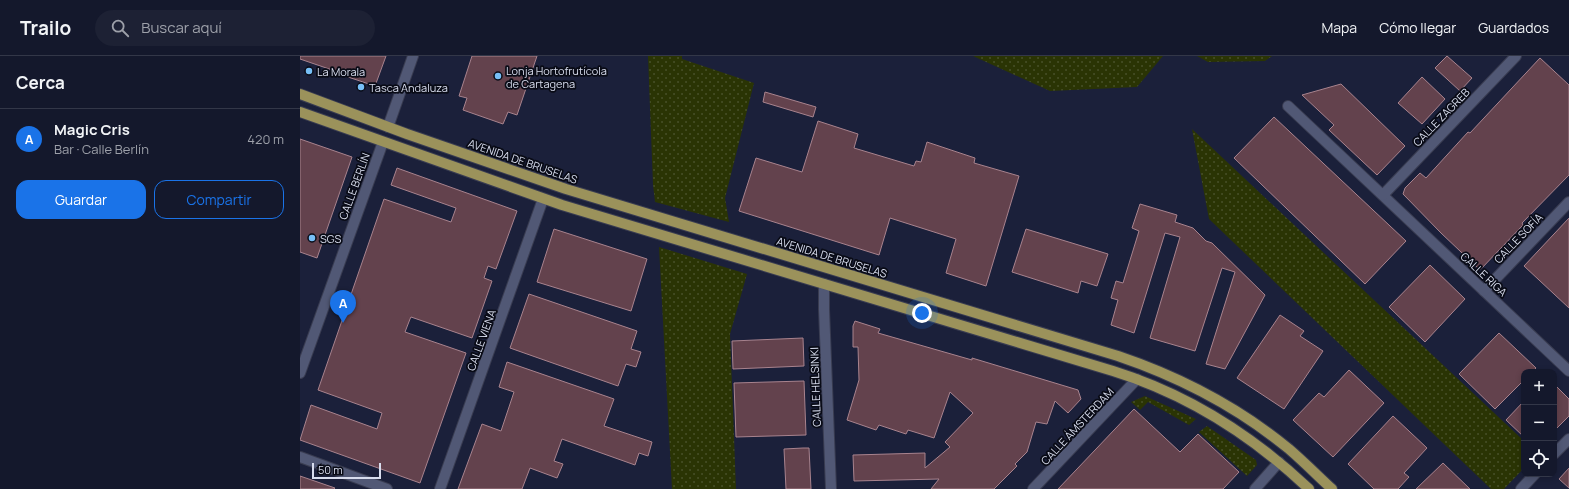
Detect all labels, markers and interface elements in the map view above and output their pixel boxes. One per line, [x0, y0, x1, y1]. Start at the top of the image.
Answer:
search box [95, 10, 375, 46]
text: Trailo [20, 15, 71, 41]
icon: search [109, 17, 131, 39]
text: Buscar aquí [141, 17, 222, 38]
text: Mapa [1322, 18, 1357, 37]
text: Cómo llegar [1379, 18, 1456, 37]
text: Guardados [1478, 18, 1549, 37]
place label: Lonja Hortofrutícola de Cartagena [506, 63, 607, 91]
place label: La Morala [317, 64, 365, 79]
marker: La Morala [304, 66, 314, 76]
text: Cerca [16, 71, 65, 94]
marker: Lonja Hortofrutícola de Cartagena [493, 71, 503, 81]
place label: Tasca Andaluza [369, 80, 448, 95]
marker: Tasca Andaluza [356, 82, 366, 92]
street label: CALLE ZAGREB [1409, 84, 1473, 149]
text: Magic Cris [54, 119, 130, 140]
text: A [25, 130, 33, 148]
text: 420 m [247, 130, 284, 148]
street label: AVENIDA DE BRUSELAS [466, 135, 580, 187]
text: Bar · Calle Berlín [54, 140, 149, 158]
street label: CALLE BERLÍN [335, 151, 373, 221]
button: Guardar [16, 180, 146, 219]
button: Compartir [154, 180, 284, 219]
street label: CALLE SOFÍA [1490, 210, 1546, 266]
place label: SGS [320, 231, 342, 246]
marker: SGS [307, 233, 317, 243]
street label: AVENIDA DE BRUSELAS [775, 233, 889, 281]
street label: CALLE RIGA [1458, 249, 1510, 299]
pin: A [330, 290, 356, 323]
your location [912, 303, 932, 323]
street label: CALLE VIENA [463, 307, 499, 373]
street label: CALLE HELSINKI [806, 347, 824, 427]
map controls [1521, 369, 1557, 477]
button: + [1521, 369, 1557, 405]
street label: CALLE ÁMSTERDAM [1037, 384, 1117, 468]
button: − [1521, 405, 1557, 441]
button: locate [1521, 441, 1557, 477]
scale bar [312, 461, 381, 480]
text: 50 m [318, 462, 343, 477]

